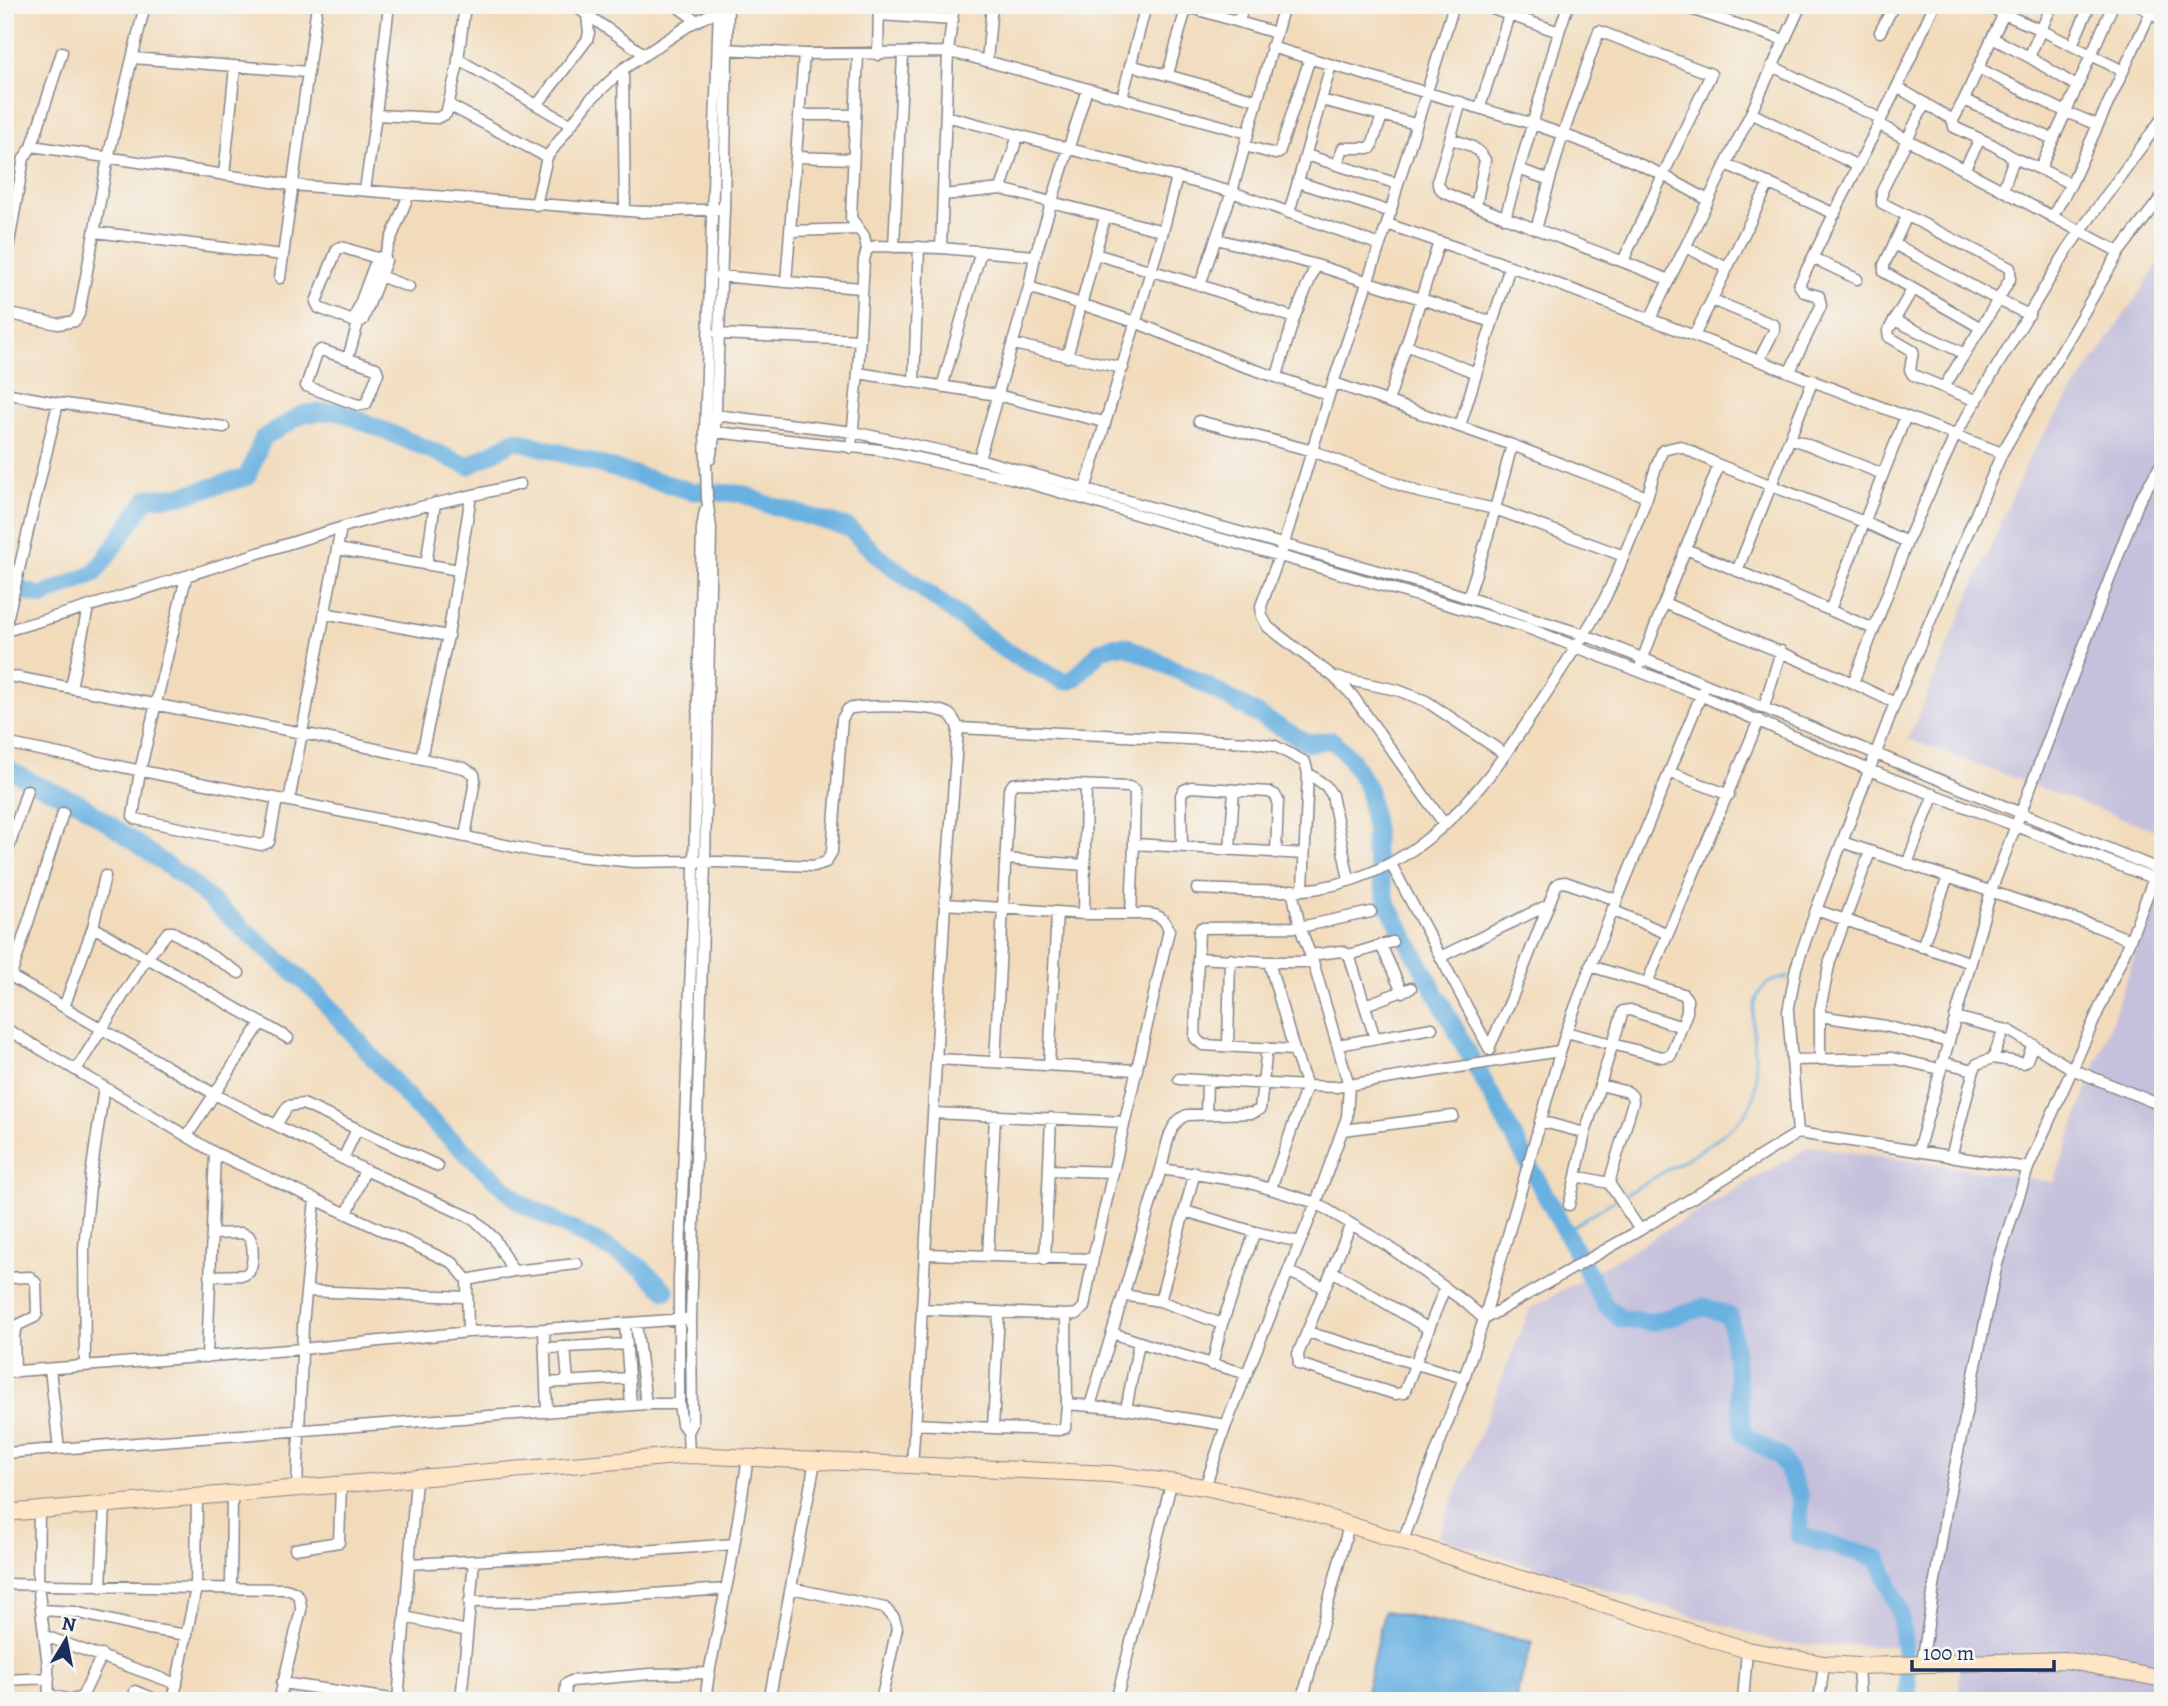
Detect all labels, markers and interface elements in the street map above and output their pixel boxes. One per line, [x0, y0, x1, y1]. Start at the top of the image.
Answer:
north arrow [32, 1604, 102, 1674]
text: N [60, 1610, 78, 1638]
scale bar [1912, 1629, 2054, 1673]
text: 100 m [1923, 1639, 1974, 1667]

